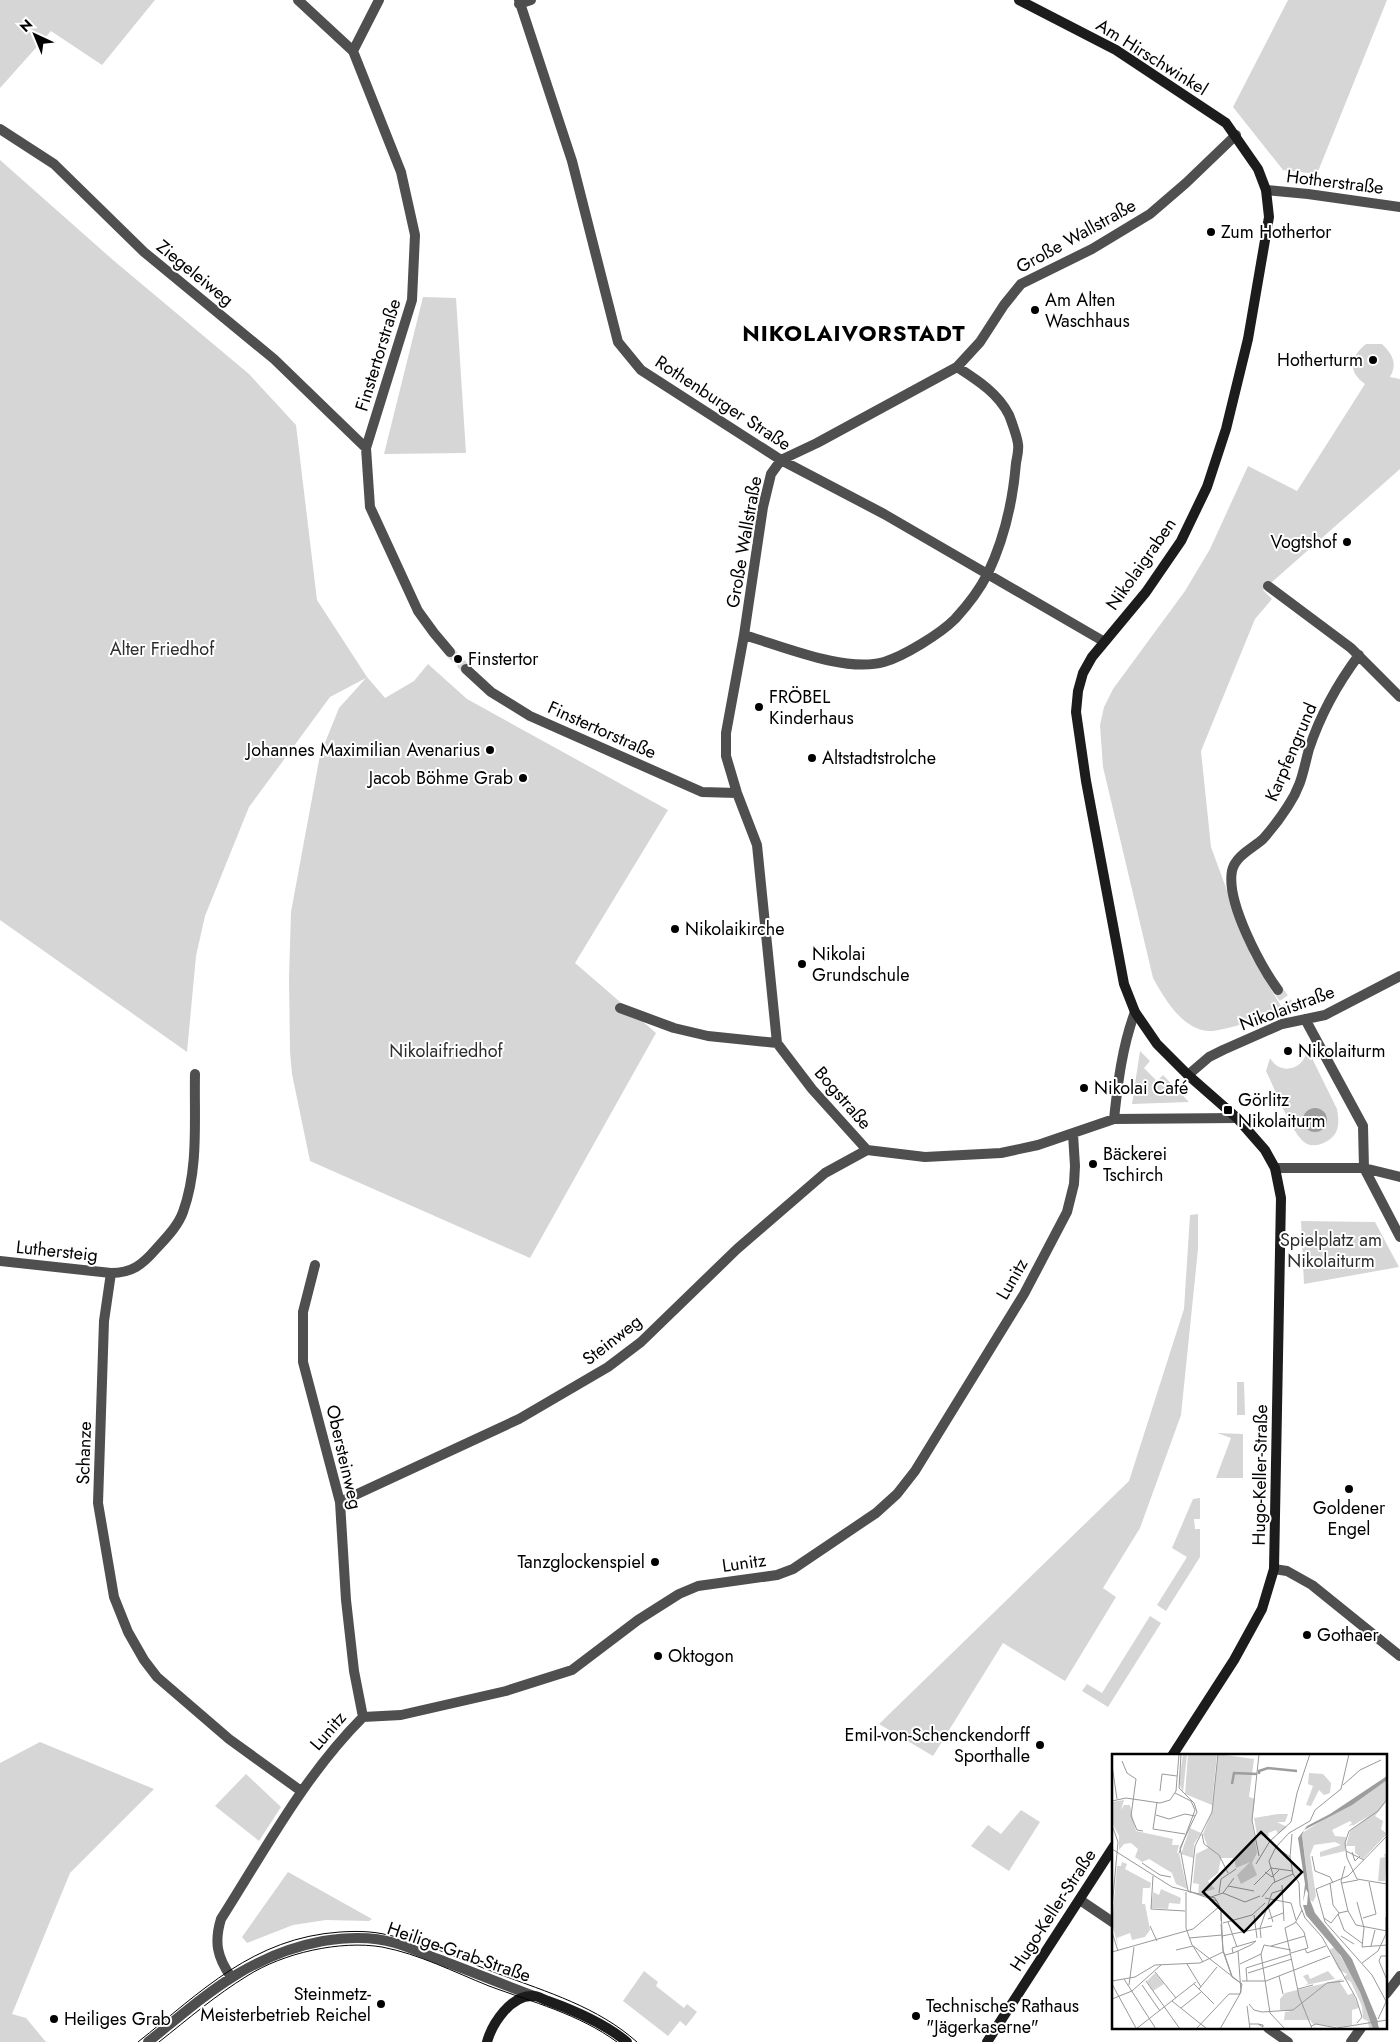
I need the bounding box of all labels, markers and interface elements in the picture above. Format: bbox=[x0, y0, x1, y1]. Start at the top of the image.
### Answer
north arrow bbox=[10, 10, 60, 60]
street label: Am Hirschwinkel bbox=[1091, 12, 1213, 102]
text: N bbox=[15, 15, 37, 37]
street label: Hotherstraße bbox=[1285, 163, 1385, 201]
street label: Große Wallstraße bbox=[1011, 192, 1141, 280]
place label: Zum Hothertor bbox=[1221, 219, 1332, 245]
marker: Zum Hothertor bbox=[1205, 226, 1217, 238]
street label: Ziegeleiweg bbox=[151, 234, 239, 312]
place label: Am Alten Waschhaus bbox=[1045, 287, 1130, 334]
street label: Finstertorstraße bbox=[349, 296, 407, 414]
marker: Am Alten Waschhaus bbox=[1029, 304, 1041, 316]
district label: NIKOLAIVORSTADT bbox=[742, 317, 966, 349]
place label: Hotherturm bbox=[1277, 347, 1363, 373]
street label: Rothenburger Straße bbox=[650, 349, 796, 457]
marker: Hotherturm bbox=[1367, 354, 1379, 366]
street label: Große Wallstraße bbox=[720, 474, 768, 610]
street label: Nikolaigraben bbox=[1099, 512, 1183, 616]
place label: Vogtshof bbox=[1270, 529, 1338, 555]
marker: Vogtshof bbox=[1341, 536, 1353, 548]
park label: Alter Friedhof bbox=[110, 636, 215, 662]
place label: Finstertor bbox=[468, 646, 539, 672]
marker: Finstertor bbox=[452, 653, 464, 665]
place label: FRÖBEL Kinderhaus bbox=[769, 684, 854, 731]
street label: Finstertorstraße bbox=[544, 694, 660, 766]
street label: Karpfengrund bbox=[1259, 699, 1323, 805]
marker: FRÖBEL Kinderhaus bbox=[753, 701, 765, 713]
place label: Johannes Maximilian Avenarius bbox=[245, 737, 480, 763]
marker: Johannes Maximilian Avenarius bbox=[484, 744, 496, 756]
place label: Altstadtstrolche bbox=[822, 745, 936, 771]
marker: Altstadtstrolche bbox=[806, 752, 818, 764]
place label: Jacob Böhme Grab bbox=[367, 765, 513, 791]
marker: Jacob Böhme Grab bbox=[517, 772, 529, 784]
place label: Nikolaikirche bbox=[685, 916, 784, 942]
marker: Nikolaikirche bbox=[669, 923, 681, 935]
place label: Nikolai Grundschule bbox=[812, 941, 909, 988]
marker: Nikolai Grundschule bbox=[796, 958, 808, 970]
street label: Nikolaistraße bbox=[1236, 979, 1338, 1037]
park label: Nikolaifriedhof bbox=[389, 1038, 504, 1064]
place label: Nikolaiturm bbox=[1298, 1038, 1386, 1064]
marker: Nikolaiturm bbox=[1282, 1045, 1294, 1057]
street label: Bogstraße bbox=[808, 1061, 878, 1135]
place label: Nikolai Café bbox=[1094, 1075, 1188, 1101]
marker: Nikolai Café bbox=[1078, 1082, 1090, 1094]
place label: Görlitz Nikolaiturm bbox=[1238, 1087, 1326, 1134]
marker: Görlitz Nikolaiturm bbox=[1222, 1104, 1234, 1116]
place label: Bäckerei Tschirch bbox=[1103, 1141, 1167, 1188]
marker: Bäckerei Tschirch bbox=[1087, 1158, 1099, 1170]
park label: Spielplatz am Nikolaiturm bbox=[1280, 1227, 1382, 1274]
street label: Luthersteig bbox=[15, 1234, 99, 1268]
street label: Lunitz bbox=[990, 1253, 1035, 1305]
street label: Steinweg bbox=[577, 1309, 647, 1371]
street label: Obersteinweg bbox=[319, 1402, 369, 1512]
street label: Hugo-Keller-Straße bbox=[1246, 1404, 1274, 1546]
street label: Schanze bbox=[70, 1421, 98, 1485]
marker: Goldener Engel bbox=[1343, 1483, 1355, 1495]
place label: Goldener Engel bbox=[1313, 1495, 1386, 1542]
street label: Lunitz bbox=[720, 1547, 768, 1579]
place label: Tanzglockenspiel bbox=[518, 1549, 645, 1575]
marker: Tanzglockenspiel bbox=[649, 1556, 661, 1568]
place label: Gothaer bbox=[1317, 1622, 1379, 1648]
marker: Gothaer bbox=[1301, 1629, 1313, 1641]
place label: Oktogon bbox=[668, 1643, 734, 1669]
marker: Oktogon bbox=[652, 1650, 664, 1662]
street label: Lunitz bbox=[304, 1705, 353, 1756]
place label: Emil-von-Schenckendorff Sporthalle bbox=[845, 1722, 1031, 1769]
marker: Emil-von-Schenckendorff Sporthalle bbox=[1034, 1739, 1046, 1751]
inset map bbox=[1112, 1754, 1388, 2030]
street label: Hugo-Keller-Straße bbox=[1004, 1844, 1102, 1976]
street label: Heilige-Grab-Straße bbox=[384, 1915, 534, 1989]
place label: Steinmetz- Meisterbetrieb Reichel bbox=[200, 1981, 371, 2028]
place label: Technisches Rathaus "Jägerkaserne" bbox=[926, 1993, 1079, 2040]
marker: Steinmetz- Meisterbetrieb Reichel bbox=[375, 1998, 387, 2010]
place label: Heiliges Grab bbox=[64, 2006, 171, 2032]
marker: Technisches Rathaus "Jägerkaserne" bbox=[910, 2010, 922, 2022]
marker: Heiliges Grab bbox=[48, 2013, 60, 2025]

